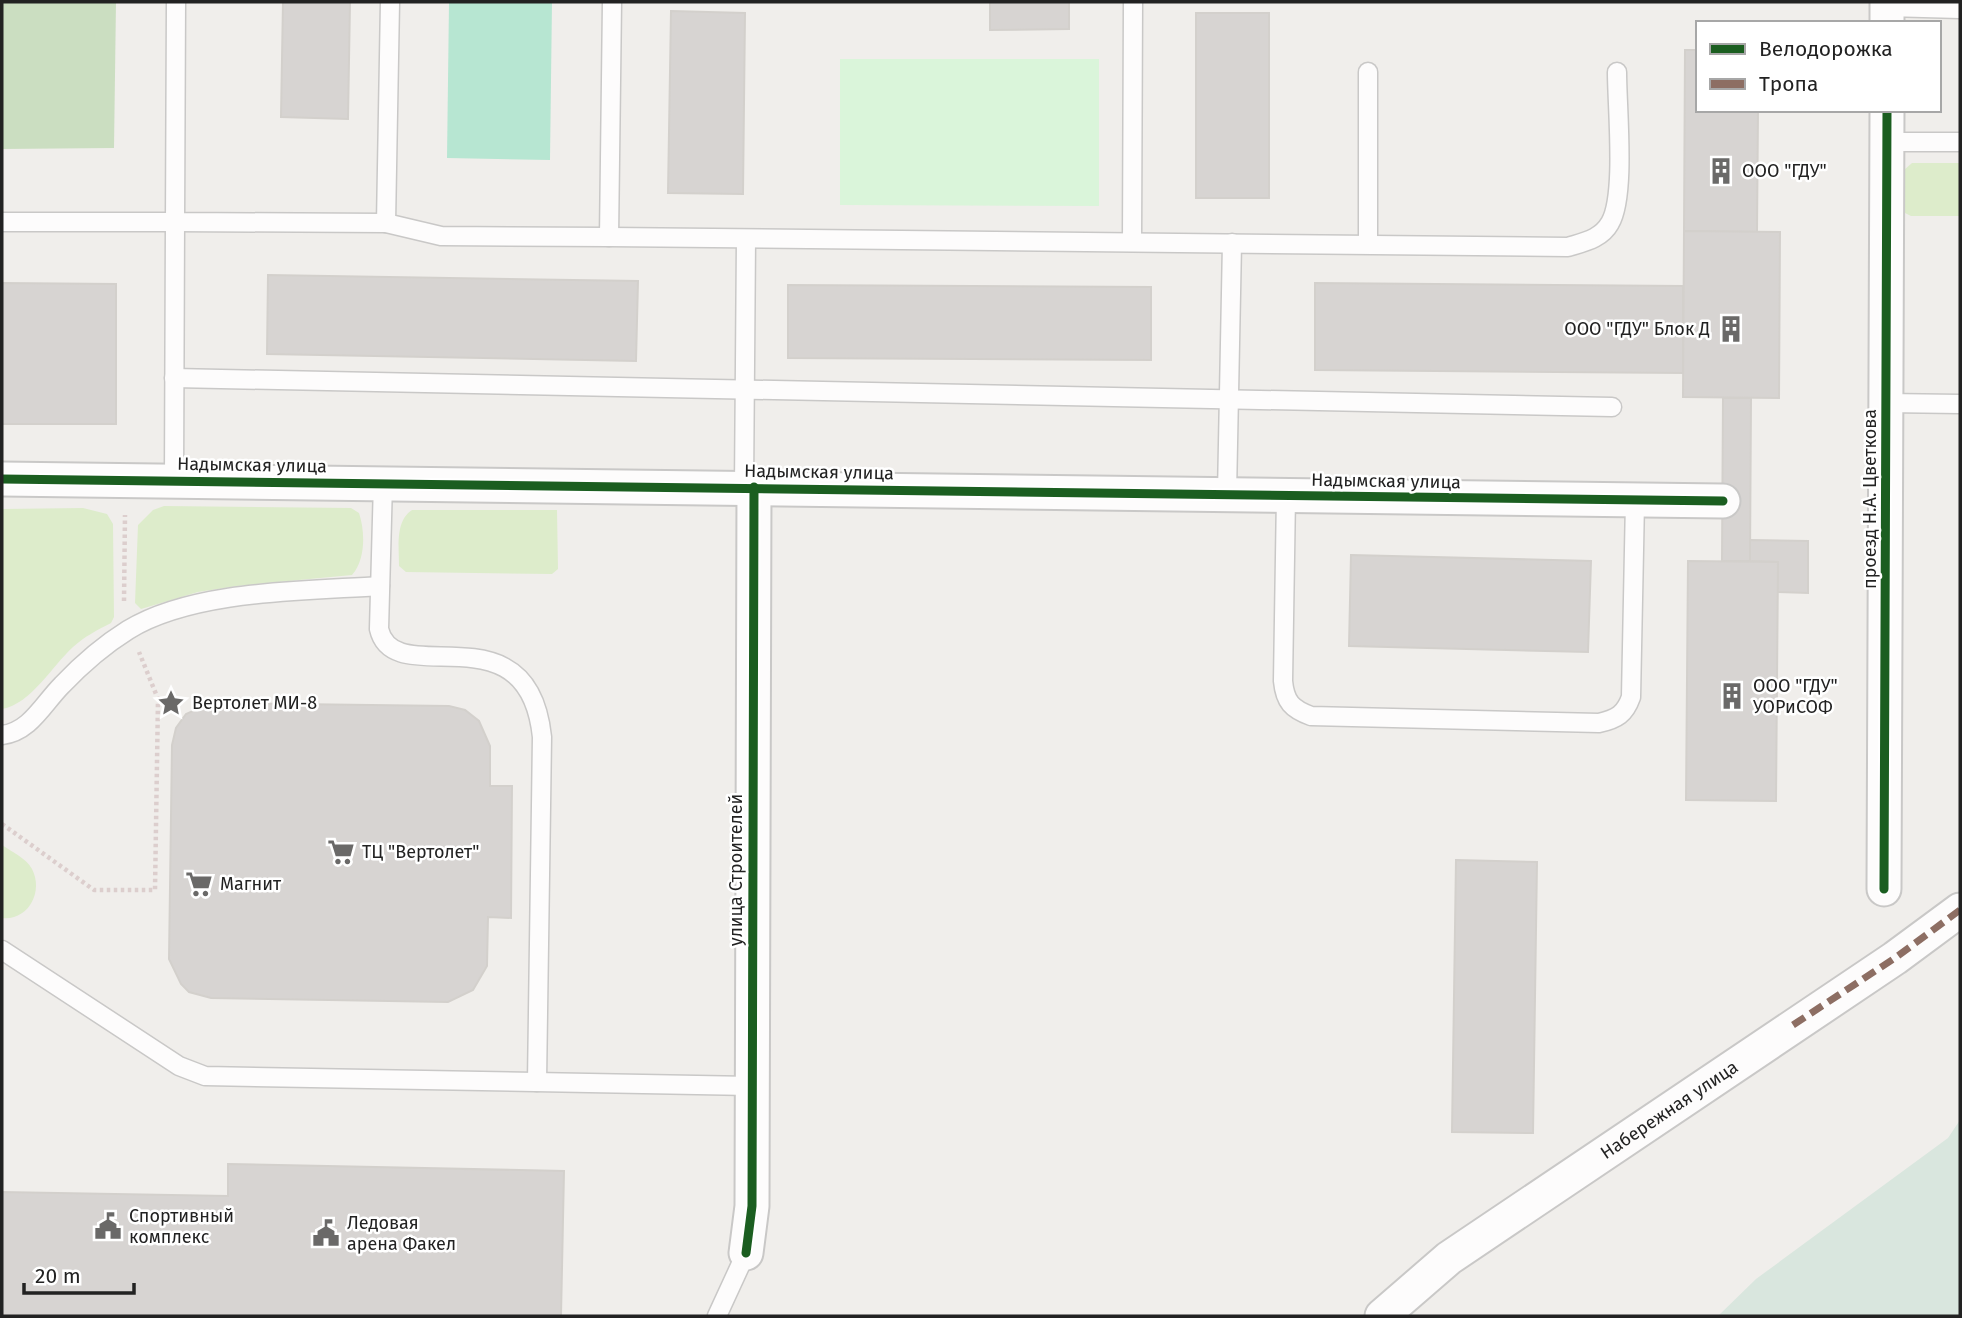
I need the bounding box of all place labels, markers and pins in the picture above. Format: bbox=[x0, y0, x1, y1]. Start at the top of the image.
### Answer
building icon: ООО "ГДУ" bbox=[1706, 156, 1736, 186]
place label: ООО "ГДУ" bbox=[1742, 160, 1827, 182]
building icon: ООО "ГДУ" Блок Д bbox=[1716, 314, 1746, 344]
place label: ООО "ГДУ" Блок Д bbox=[1564, 318, 1710, 340]
place label: ООО "ГДУ" УОРиСОФ bbox=[1753, 675, 1838, 718]
building icon: ООО "ГДУ" УОРиСОФ bbox=[1717, 681, 1747, 711]
place icon: Вертолет МИ-8 bbox=[156, 688, 186, 718]
place label: Вертолет МИ-8 bbox=[192, 692, 317, 714]
supermarket icon: ТЦ "Вертолет" bbox=[326, 837, 356, 867]
place label: ТЦ "Вертолет" bbox=[362, 841, 479, 863]
supermarket icon: Магнит bbox=[184, 869, 214, 899]
place label: Магнит bbox=[220, 873, 282, 895]
place label: Спортивный комплекс bbox=[129, 1205, 234, 1248]
public building icon: Спортивный комплекс bbox=[93, 1211, 123, 1241]
place label: Ледовая арена Факел bbox=[347, 1212, 456, 1255]
public building icon: Ледовая арена Факел bbox=[311, 1218, 341, 1248]

